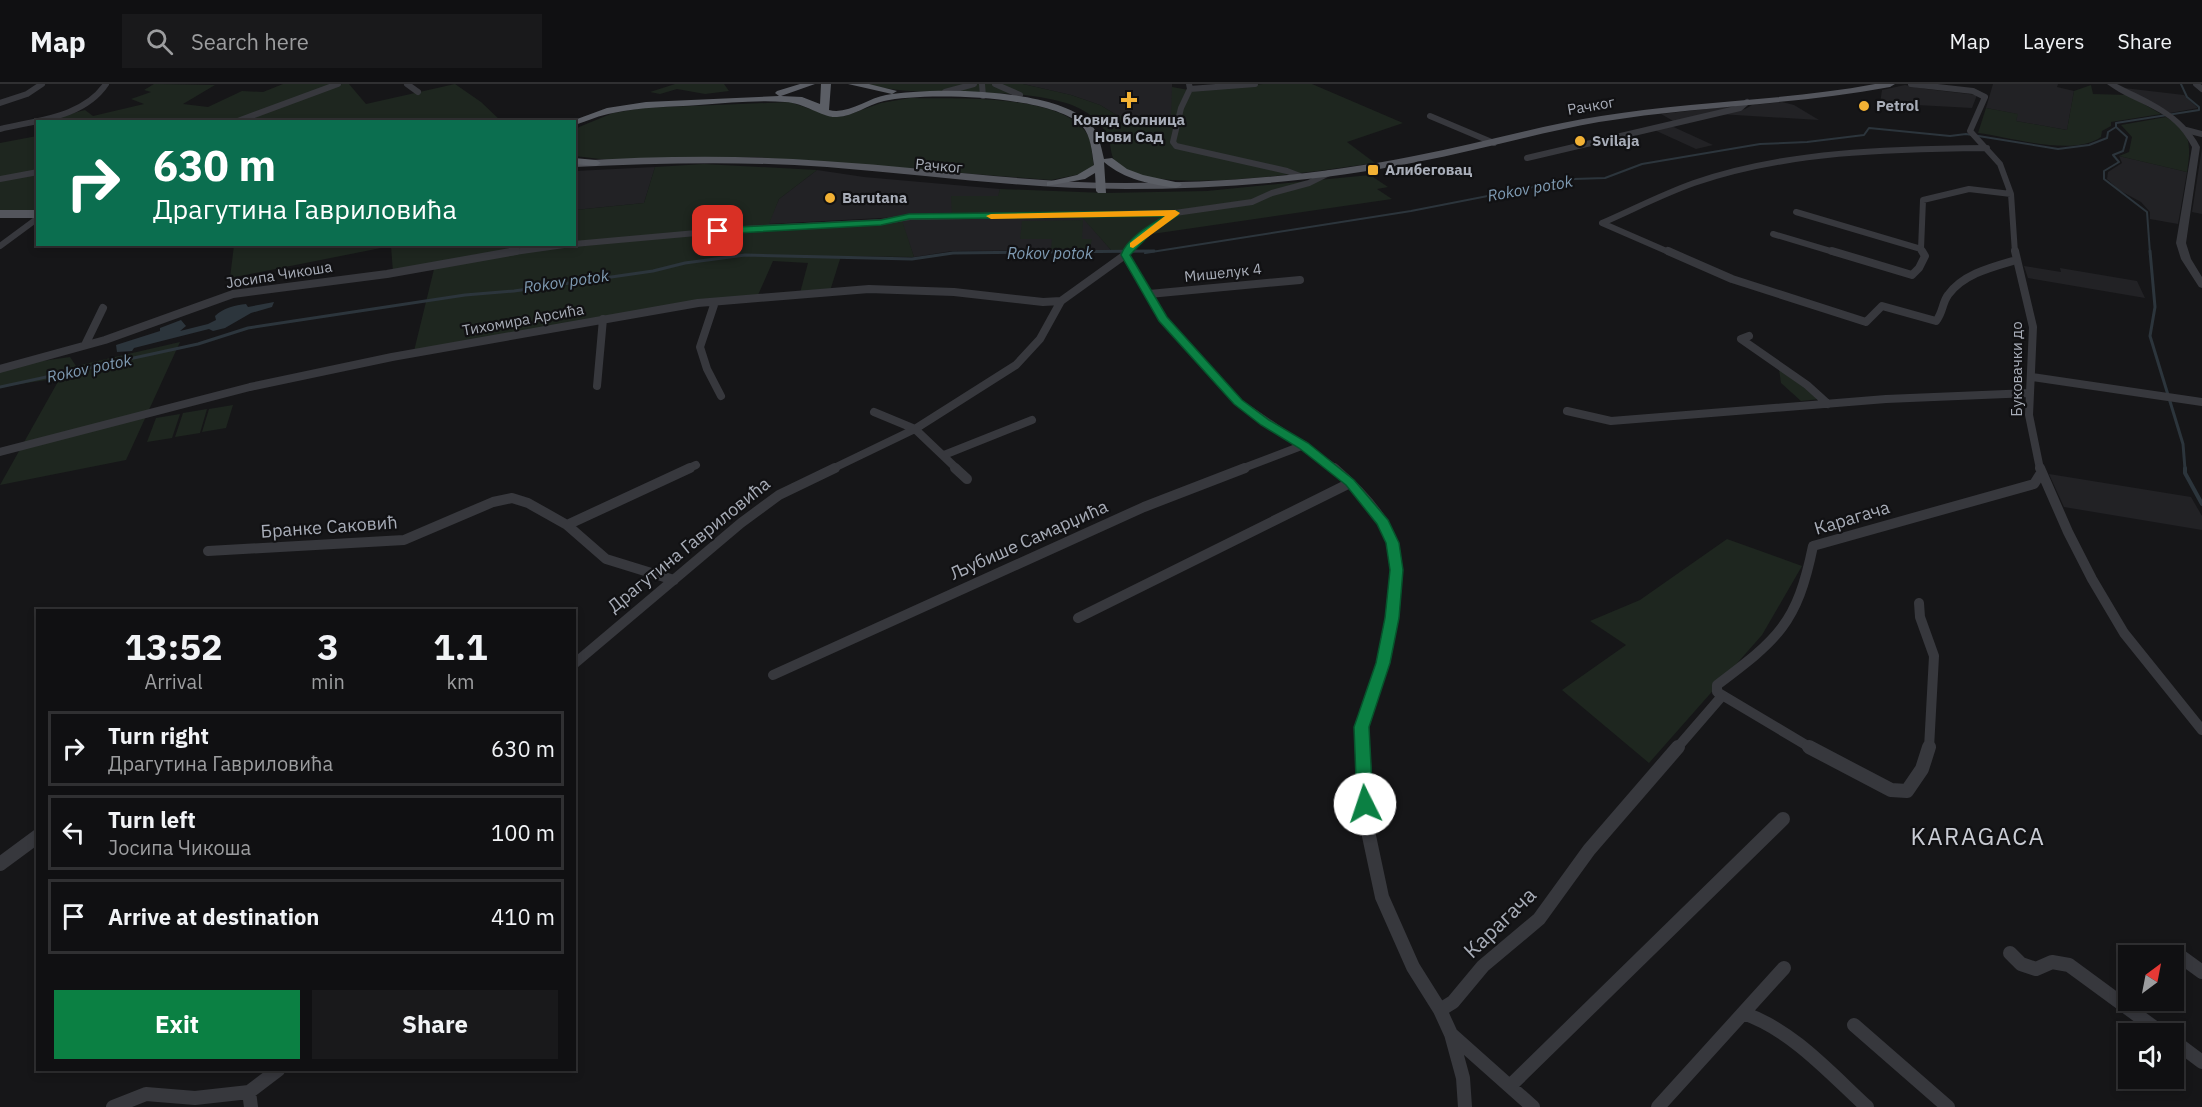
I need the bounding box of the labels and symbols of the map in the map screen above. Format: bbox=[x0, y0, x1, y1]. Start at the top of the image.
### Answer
marker: Ковид болница Нови Сад bbox=[1120, 91, 1138, 109]
street label: Рачког bbox=[1566, 92, 1617, 119]
place label: Petrol bbox=[1876, 96, 1919, 115]
marker: Petrol bbox=[1857, 99, 1871, 113]
place label: Ковид болница Нови Сад bbox=[1073, 110, 1185, 146]
place label: Svilaja bbox=[1592, 131, 1640, 150]
marker: Svilaja bbox=[1573, 134, 1587, 148]
street label: Рачког bbox=[914, 154, 964, 177]
place label: Алибеговац bbox=[1385, 160, 1473, 179]
marker: Алибеговац bbox=[1366, 163, 1380, 177]
water label: Rokov potok bbox=[1486, 171, 1575, 205]
place label: Barutana bbox=[842, 188, 908, 207]
marker: Barutana bbox=[823, 191, 837, 205]
pin bbox=[692, 205, 743, 256]
water label: Rokov potok bbox=[1007, 243, 1094, 263]
street label: Јосипа Чикоша bbox=[224, 257, 333, 292]
street label: Мишелук 4 bbox=[1183, 259, 1263, 286]
water label: Rokov potok bbox=[522, 265, 611, 297]
street label: Тихомира Арсића bbox=[461, 299, 585, 340]
street label: Буковачки до bbox=[2007, 321, 2026, 417]
water label: Rokov potok bbox=[45, 349, 134, 387]
street label: Драгутина Гавриловића bbox=[603, 472, 775, 617]
street label: Љубише Самарџића bbox=[946, 494, 1112, 585]
street label: Карагача bbox=[1811, 495, 1893, 540]
street label: Бранке Саковић bbox=[260, 510, 398, 543]
position arrow bbox=[1333, 772, 1397, 836]
district label: KARAGACA bbox=[1911, 820, 2045, 852]
street label: Карагача bbox=[1457, 881, 1542, 964]
north arrow bbox=[2118, 945, 2184, 1011]

